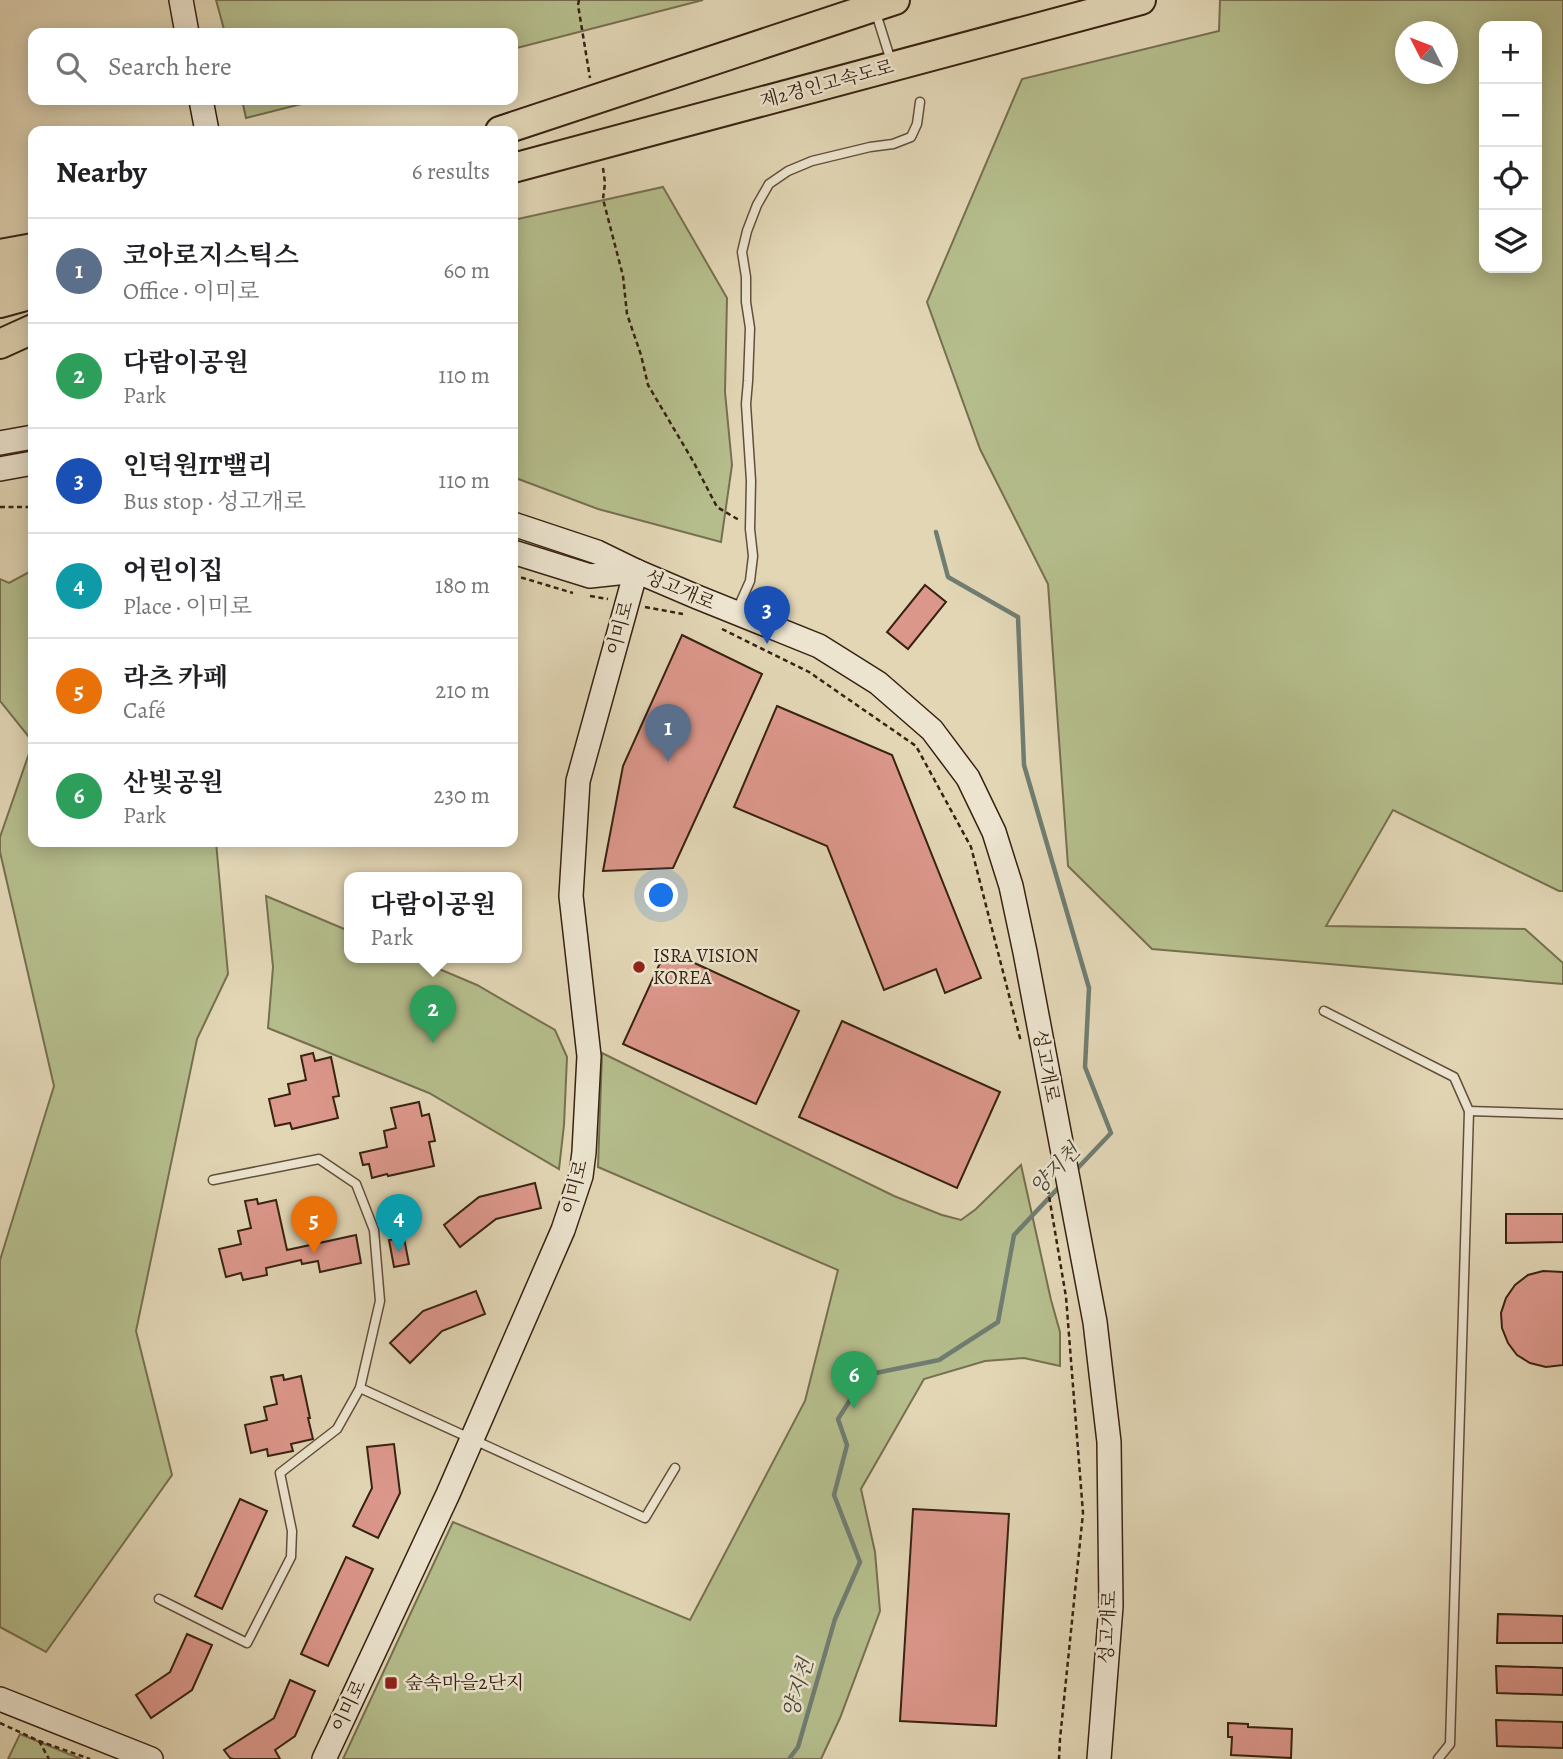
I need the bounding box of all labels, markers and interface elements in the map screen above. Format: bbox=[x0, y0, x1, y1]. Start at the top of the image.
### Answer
north arrow bbox=[1395, 21, 1458, 84]
map controls bbox=[1479, 21, 1542, 273]
button: + bbox=[1479, 21, 1542, 84]
search box bbox=[28, 28, 518, 105]
icon: search bbox=[52, 48, 90, 86]
text: Search here bbox=[108, 49, 232, 84]
street label: 제2경인고속도로 bbox=[757, 54, 897, 114]
button: − bbox=[1479, 84, 1542, 147]
button: locate bbox=[1479, 147, 1542, 210]
text: Nearby bbox=[56, 152, 147, 192]
text: 6 results bbox=[412, 156, 490, 187]
button: layers bbox=[1479, 210, 1542, 273]
text: 코아로지스틱스 bbox=[123, 238, 299, 273]
text: 1 bbox=[75, 255, 83, 286]
text: 60 m bbox=[443, 255, 490, 286]
text: Office · 이미로 bbox=[123, 276, 259, 307]
text: 다람이공원 bbox=[123, 345, 249, 380]
text: 2 bbox=[73, 360, 85, 391]
text: 110 m bbox=[438, 360, 490, 391]
text: Park bbox=[123, 380, 166, 411]
text: 인덕원IT밸리 bbox=[123, 448, 273, 483]
text: 3 bbox=[74, 465, 84, 496]
text: 110 m bbox=[438, 465, 490, 496]
text: Bus stop · 성고개로 bbox=[123, 486, 306, 517]
text: 어린이집 bbox=[123, 553, 223, 588]
street label: 성고개로 bbox=[641, 564, 719, 616]
text: 4 bbox=[74, 570, 84, 601]
text: 180 m bbox=[435, 570, 490, 601]
pin: 3 bbox=[744, 586, 790, 644]
text: Place · 이미로 bbox=[123, 591, 252, 622]
street label: 이미로 bbox=[600, 598, 640, 658]
text: 라츠 카페 bbox=[123, 660, 228, 695]
text: 5 bbox=[74, 675, 84, 706]
text: 210 m bbox=[435, 675, 490, 706]
text: Café bbox=[123, 695, 166, 726]
pin: 1 bbox=[645, 704, 691, 762]
text: 산빛공원 bbox=[123, 765, 223, 800]
text: 6 bbox=[74, 780, 84, 811]
text: 230 m bbox=[434, 780, 490, 811]
text: Park bbox=[123, 800, 166, 831]
popup bbox=[344, 872, 522, 963]
your location bbox=[644, 878, 678, 912]
text: 다람이공원 bbox=[370, 887, 496, 922]
text: Park bbox=[370, 922, 413, 953]
place label: ISRA VISION KOREA bbox=[653, 943, 759, 991]
marker: ISRA VISION KOREA bbox=[631, 959, 647, 975]
pin: 2 bbox=[410, 985, 456, 1043]
street label: 성고개로 bbox=[1026, 1027, 1066, 1105]
water label: 양지천 bbox=[1024, 1136, 1087, 1201]
street label: 이미로 bbox=[556, 1157, 594, 1217]
pin: 4 bbox=[376, 1194, 422, 1252]
pin: 5 bbox=[291, 1196, 337, 1254]
pin: 6 bbox=[831, 1351, 877, 1409]
street label: 성고개로 bbox=[1093, 1590, 1123, 1664]
water label: 양지천 bbox=[776, 1653, 820, 1721]
place label: 숲속마을2단지 bbox=[405, 1670, 524, 1696]
marker: 숲속마을2단지 bbox=[383, 1675, 399, 1691]
street label: 이미로 bbox=[326, 1676, 372, 1736]

